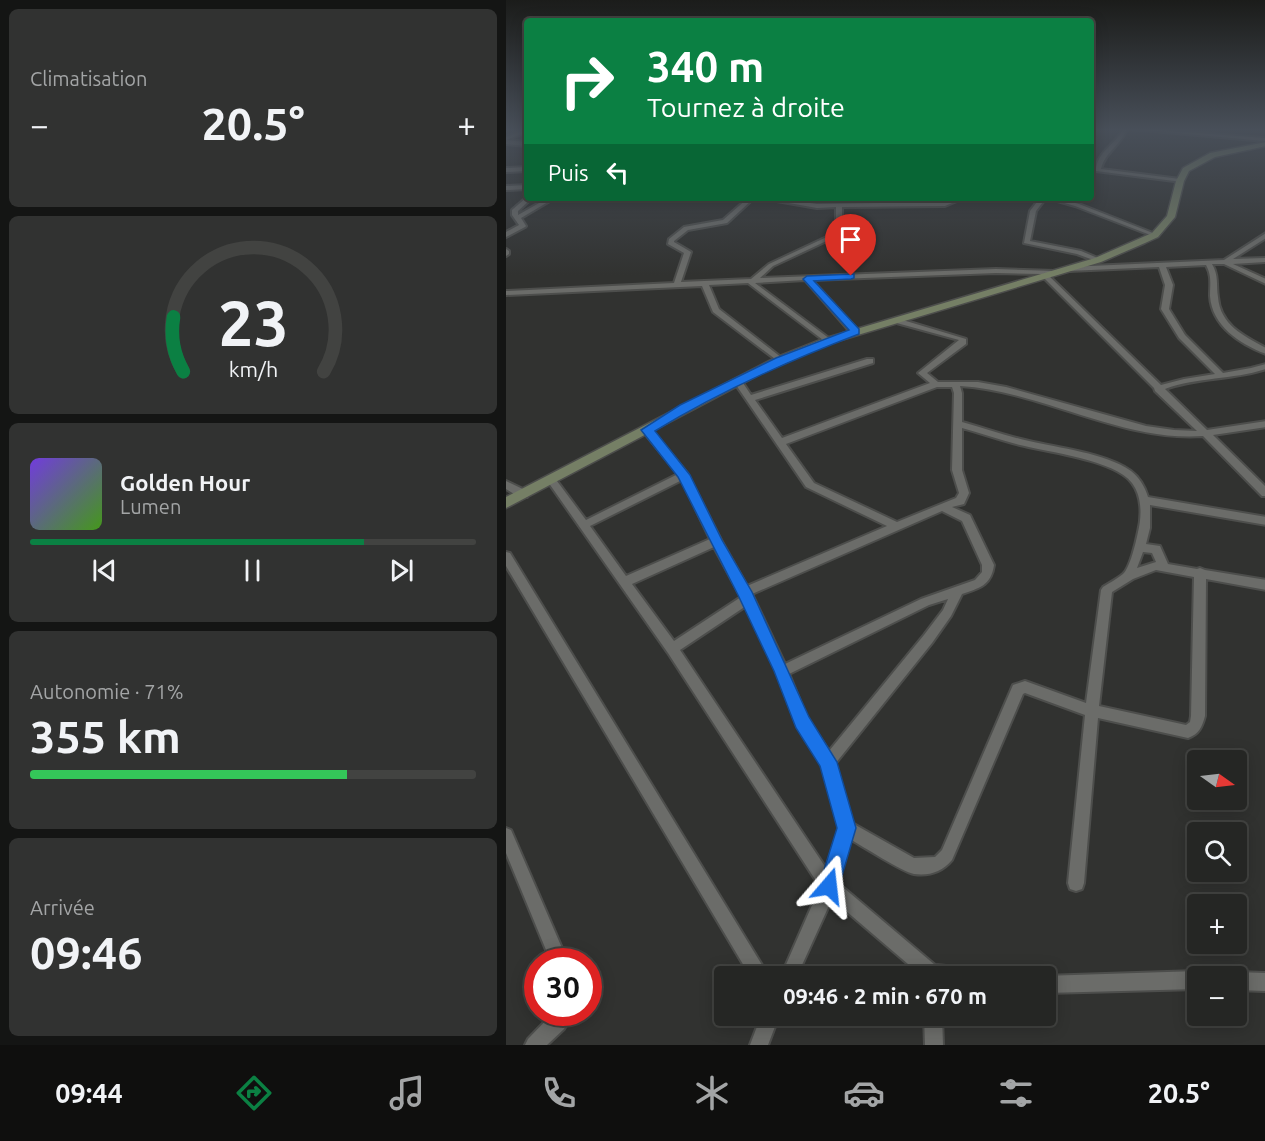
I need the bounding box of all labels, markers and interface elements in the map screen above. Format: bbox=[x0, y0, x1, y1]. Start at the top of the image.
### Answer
icon: right bbox=[548, 42, 626, 120]
text: 340 m bbox=[647, 43, 764, 90]
text: Climatisation bbox=[30, 67, 147, 90]
text: Tournez à droite bbox=[647, 92, 845, 122]
text: 20.5° bbox=[201, 98, 305, 149]
text: − bbox=[30, 106, 49, 143]
text: + bbox=[457, 106, 476, 143]
icon: left bbox=[601, 156, 634, 189]
text: Puis bbox=[548, 160, 589, 185]
pin bbox=[825, 214, 876, 276]
icon: arrive bbox=[834, 223, 867, 256]
text: 23 bbox=[218, 288, 288, 358]
text: km/h bbox=[228, 358, 278, 382]
text: Golden Hour bbox=[120, 470, 250, 495]
text: Lumen bbox=[120, 495, 181, 518]
icon: previous bbox=[88, 554, 121, 587]
icon: pause bbox=[236, 554, 269, 587]
icon: next bbox=[385, 554, 418, 587]
text: Autonomie · 71% bbox=[30, 680, 184, 703]
text: 355 km bbox=[30, 711, 181, 762]
north arrow bbox=[1187, 750, 1247, 810]
map controls bbox=[1187, 750, 1247, 1026]
button: search bbox=[1187, 822, 1247, 882]
position arrow bbox=[797, 854, 861, 918]
button: + bbox=[1187, 894, 1247, 954]
text: Arrivée bbox=[30, 896, 95, 919]
text: 09:46 bbox=[30, 927, 143, 978]
speed limit sign: 30 bbox=[524, 948, 602, 1026]
button: − bbox=[1187, 966, 1247, 1026]
text: 09:46 · 2 min · 670 m bbox=[783, 983, 987, 1008]
icon: directions bbox=[233, 1072, 275, 1114]
icon: music bbox=[386, 1072, 428, 1114]
icon: phone bbox=[538, 1072, 580, 1114]
icon: climate bbox=[691, 1072, 733, 1114]
icon: car bbox=[843, 1072, 885, 1114]
icon: filters bbox=[995, 1072, 1037, 1114]
text: 09:44 bbox=[55, 1078, 123, 1108]
text: 20.5° bbox=[1148, 1078, 1210, 1108]

